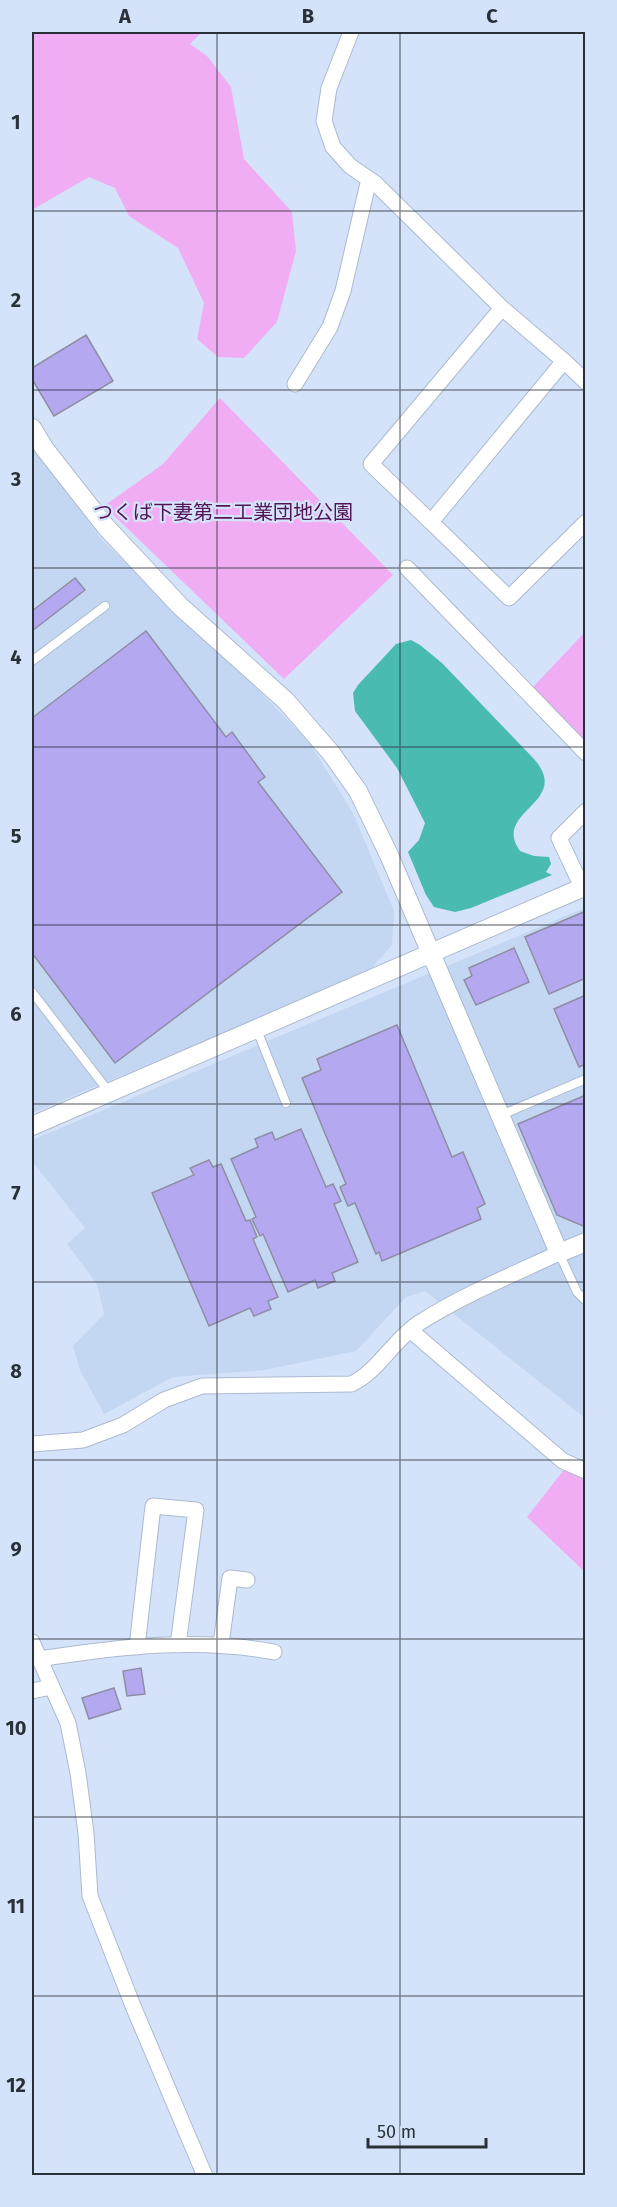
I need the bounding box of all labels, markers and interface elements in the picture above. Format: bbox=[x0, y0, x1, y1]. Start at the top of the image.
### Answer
text: A bbox=[118, 4, 132, 28]
text: B bbox=[302, 4, 314, 28]
text: C bbox=[486, 4, 498, 28]
text: 1 bbox=[11, 110, 21, 134]
text: 2 bbox=[11, 288, 21, 312]
text: 3 bbox=[10, 467, 21, 491]
park label: つくば下妻第二工業団地公園 bbox=[93, 500, 353, 524]
text: 4 bbox=[10, 645, 22, 669]
text: 5 bbox=[11, 824, 22, 848]
text: 6 bbox=[10, 1002, 22, 1026]
text: 7 bbox=[11, 1181, 21, 1205]
text: 8 bbox=[10, 1359, 22, 1383]
text: 9 bbox=[10, 1537, 22, 1561]
text: 10 bbox=[6, 1716, 26, 1740]
text: 11 bbox=[7, 1894, 25, 1918]
text: 12 bbox=[6, 2073, 26, 2097]
scale bar bbox=[368, 2111, 486, 2149]
text: 50 m bbox=[377, 2121, 416, 2143]

